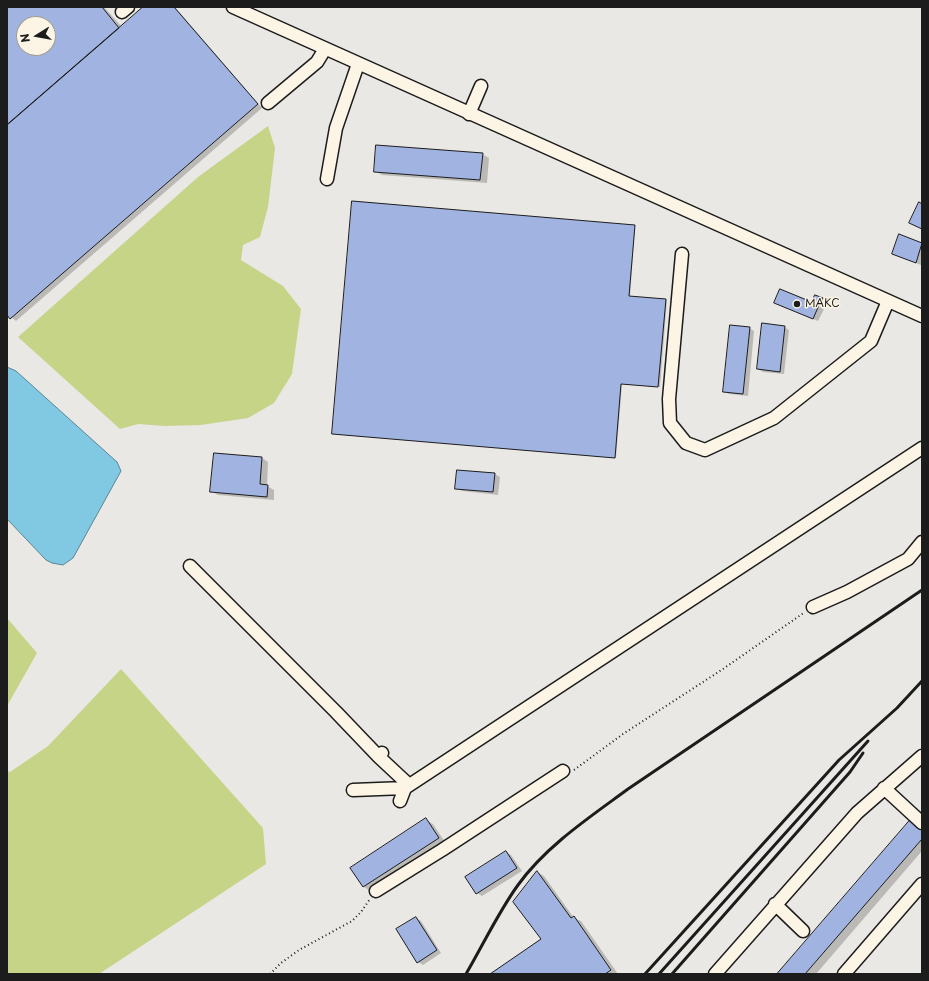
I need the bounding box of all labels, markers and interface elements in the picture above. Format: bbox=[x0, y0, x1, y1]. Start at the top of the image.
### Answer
north arrow bbox=[16, 16, 56, 56]
text: N bbox=[16, 32, 34, 44]
place label: МАКС bbox=[805, 297, 840, 311]
marker: МАКС bbox=[792, 299, 802, 309]

